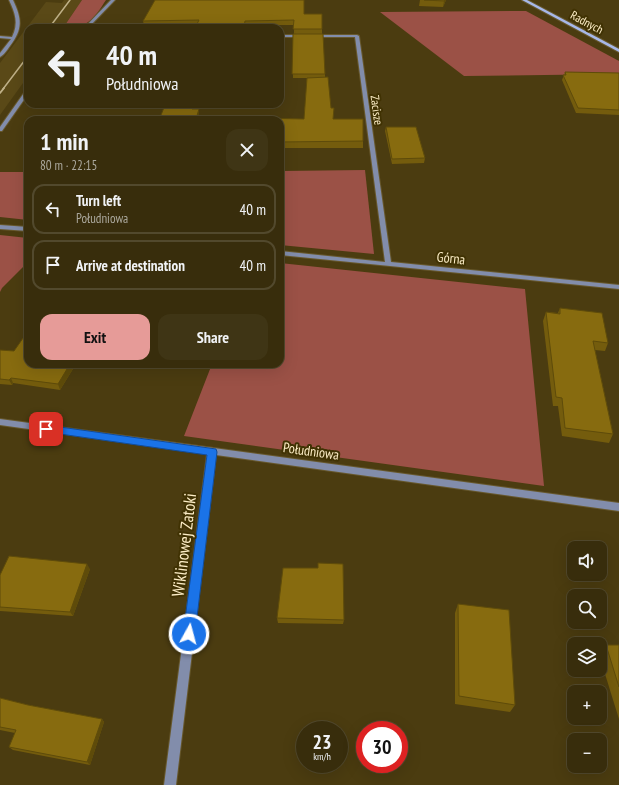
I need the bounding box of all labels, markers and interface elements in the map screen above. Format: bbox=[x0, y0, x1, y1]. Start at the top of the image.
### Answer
street label: Radnych bbox=[568, 7, 606, 37]
text: 40 m bbox=[106, 36, 157, 73]
icon: left bbox=[40, 40, 92, 92]
text: Południowa bbox=[106, 72, 178, 95]
street label: Zacisze bbox=[367, 94, 387, 126]
text: 1 min bbox=[40, 126, 88, 157]
button: close bbox=[226, 129, 268, 171]
text: 80 m · 22:15 bbox=[40, 157, 97, 174]
text: Turn left bbox=[76, 191, 121, 210]
icon: left bbox=[42, 198, 64, 220]
text: 40 m bbox=[240, 200, 266, 219]
text: Południowa bbox=[76, 210, 128, 227]
street label: Górna bbox=[436, 248, 466, 268]
icon: arrive bbox=[42, 254, 64, 276]
text: Arrive at destination bbox=[76, 256, 185, 275]
text: 40 m bbox=[240, 256, 266, 275]
button: Exit bbox=[40, 314, 150, 360]
button: Share bbox=[158, 314, 268, 360]
pin bbox=[29, 412, 63, 446]
icon: arrive bbox=[35, 418, 57, 440]
street label: Południowa bbox=[282, 438, 340, 464]
street label: Wiklinowej Zatoki bbox=[167, 492, 201, 598]
map controls bbox=[567, 541, 607, 773]
button: sound bbox=[567, 541, 607, 581]
button: search bbox=[567, 589, 607, 629]
position arrow bbox=[168, 613, 210, 655]
button: layers bbox=[567, 637, 607, 677]
button: + bbox=[567, 685, 607, 725]
speed limit sign: 30 bbox=[356, 721, 408, 773]
text: 23 bbox=[312, 729, 332, 755]
button: − bbox=[567, 733, 607, 773]
text: km/h bbox=[313, 750, 331, 763]

